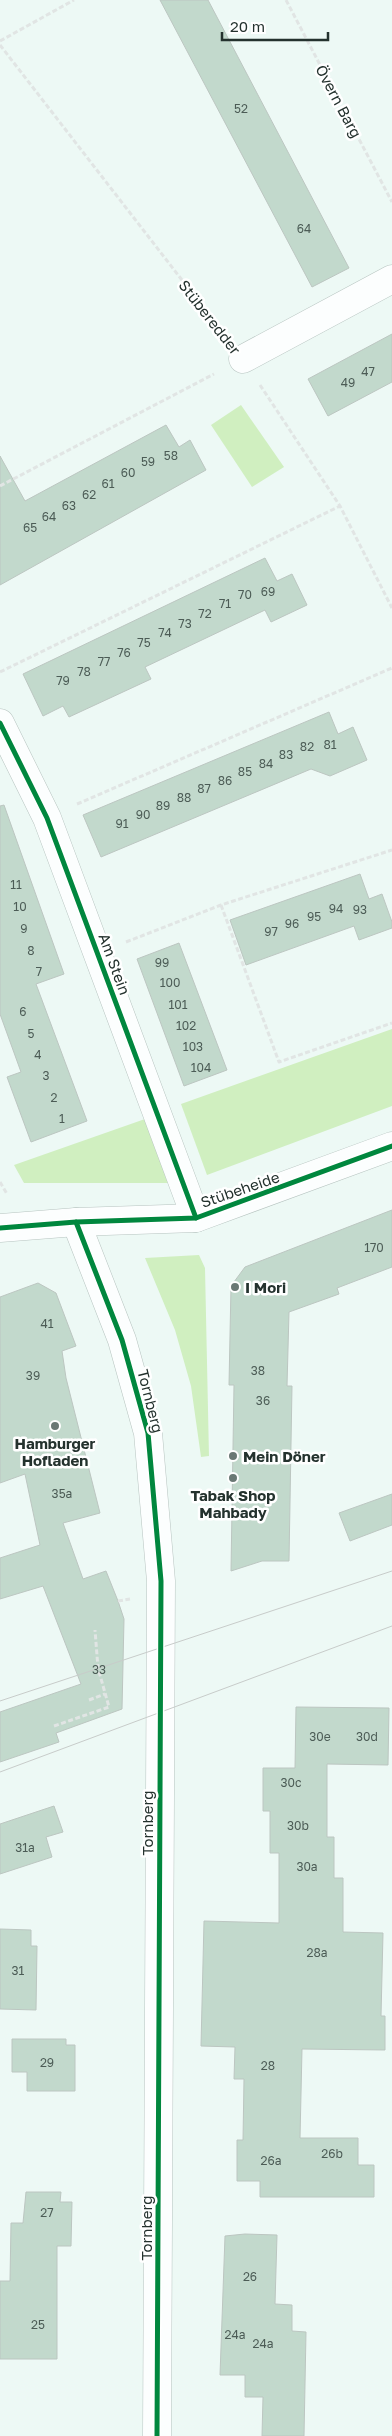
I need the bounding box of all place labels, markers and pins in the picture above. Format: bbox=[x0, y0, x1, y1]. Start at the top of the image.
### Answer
place label: I Mori bbox=[245, 1278, 286, 1296]
marker: I Mori bbox=[229, 1281, 241, 1293]
marker: Hamburger Hofladen bbox=[49, 1420, 61, 1432]
place label: Hamburger Hofladen bbox=[15, 1434, 96, 1469]
place label: Mein Döner bbox=[243, 1447, 326, 1465]
marker: Mein Döner bbox=[227, 1450, 239, 1462]
marker: Tabak Shop Mahbady bbox=[227, 1472, 239, 1484]
place label: Tabak Shop Mahbady bbox=[191, 1486, 275, 1521]

